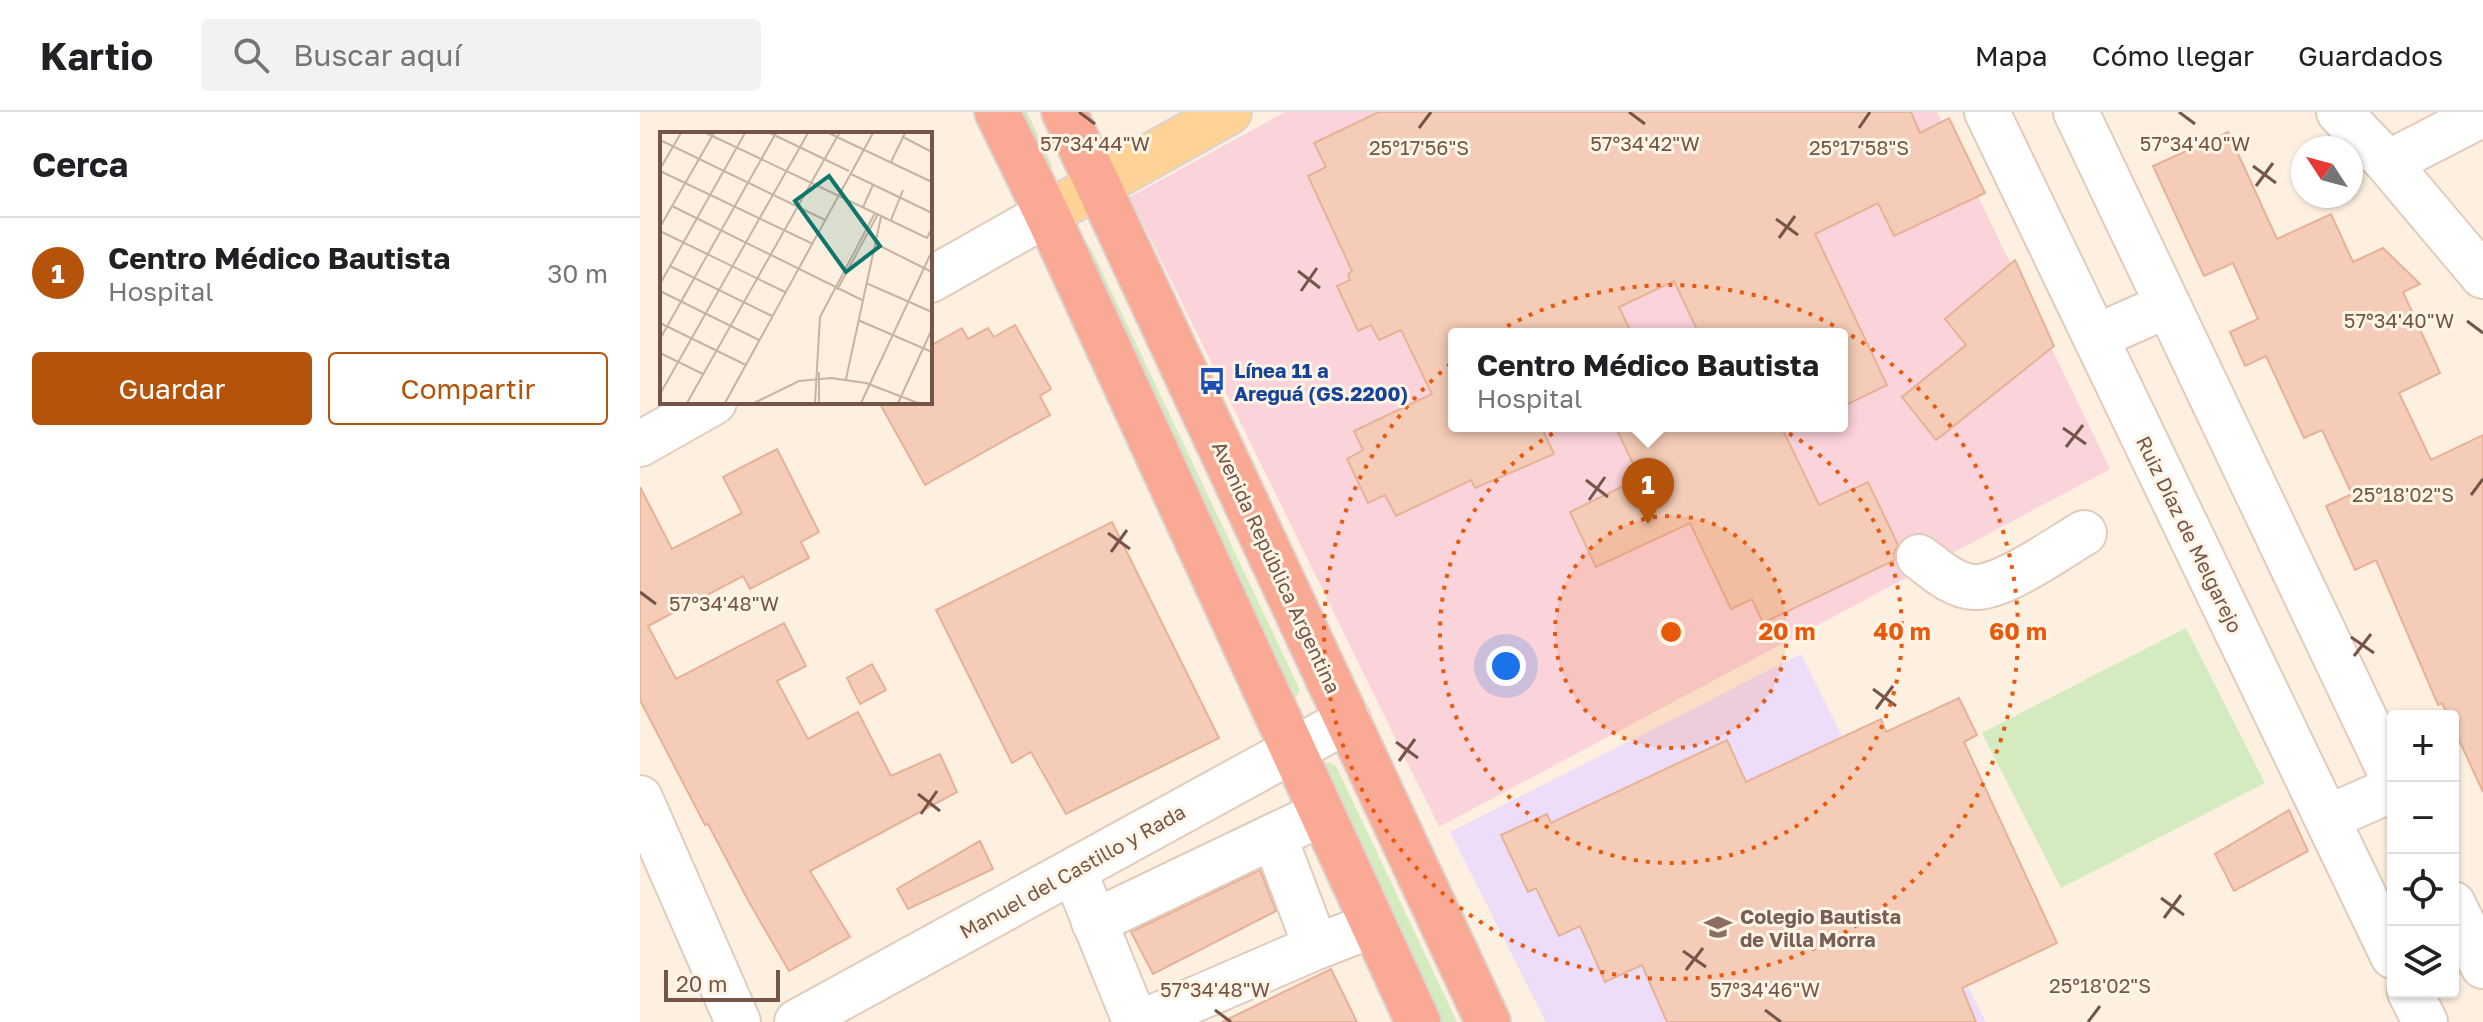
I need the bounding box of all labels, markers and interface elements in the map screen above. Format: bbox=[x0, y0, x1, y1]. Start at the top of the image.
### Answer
search box bbox=[201, 19, 761, 91]
text: Kartio bbox=[40, 33, 153, 78]
icon: search bbox=[229, 33, 273, 77]
text: Buscar aquí bbox=[293, 37, 461, 73]
text: Mapa bbox=[1975, 39, 2048, 72]
text: Cómo llegar bbox=[2092, 39, 2254, 72]
text: Guardados bbox=[2298, 39, 2443, 72]
text: 57°34'44"W bbox=[1040, 131, 1150, 155]
text: 57°34'42"W bbox=[1590, 131, 1700, 155]
text: 57°34'40"W bbox=[2140, 131, 2250, 155]
inset map bbox=[660, 132, 932, 404]
text: 25°17'56"S bbox=[1369, 135, 1469, 159]
text: 25°17'58"S bbox=[1809, 135, 1909, 159]
north arrow bbox=[2291, 136, 2363, 208]
text: Cerca bbox=[32, 144, 128, 184]
text: Centro Médico Bautista bbox=[108, 240, 450, 276]
text: 1 bbox=[51, 258, 65, 289]
text: 30 m bbox=[547, 258, 608, 289]
text: Hospital bbox=[108, 276, 214, 307]
text: 57°34'40"W bbox=[2344, 308, 2454, 332]
popup bbox=[1448, 328, 1848, 432]
text: Centro Médico Bautista bbox=[1477, 347, 1819, 383]
button: Guardar bbox=[32, 352, 312, 425]
button: Compartir bbox=[328, 352, 608, 425]
place label: Línea 11 a Areguá (GS.2200) bbox=[1234, 358, 1408, 405]
bus stop icon: Línea 11 a Areguá (GS.2200) bbox=[1197, 366, 1227, 396]
text: Hospital bbox=[1477, 383, 1582, 414]
street label: Ruiz Díaz de Melgarejo bbox=[2132, 432, 2248, 636]
street label: Avenida República Argentina bbox=[1208, 437, 1346, 697]
pin: 1 bbox=[1622, 458, 1674, 524]
text: 25°18'02"S bbox=[2352, 482, 2454, 506]
text: 57°34'48"W bbox=[669, 591, 779, 615]
text: 20 m bbox=[1758, 616, 1816, 645]
text: 40 m bbox=[1873, 616, 1931, 645]
text: 60 m bbox=[1989, 616, 2047, 645]
centre of rings bbox=[1657, 618, 1685, 646]
your location bbox=[1486, 646, 1526, 686]
map controls bbox=[2387, 710, 2459, 998]
button: + bbox=[2387, 710, 2459, 782]
button: − bbox=[2387, 782, 2459, 854]
street label: Manuel del Castillo y Rada bbox=[955, 799, 1189, 943]
button: locate bbox=[2387, 854, 2459, 926]
place label: Colegio Bautista de Villa Morra bbox=[1740, 904, 1901, 951]
school or university icon: Colegio Bautista de Villa Morra bbox=[1703, 912, 1733, 942]
button: layers bbox=[2387, 926, 2459, 998]
scale bar bbox=[664, 966, 780, 1002]
text: 20 m bbox=[676, 970, 727, 997]
text: 25°18'02"S bbox=[2049, 973, 2151, 997]
text: 57°34'48"W bbox=[1160, 977, 1270, 1001]
text: 57°34'46"W bbox=[1710, 977, 1820, 1001]

